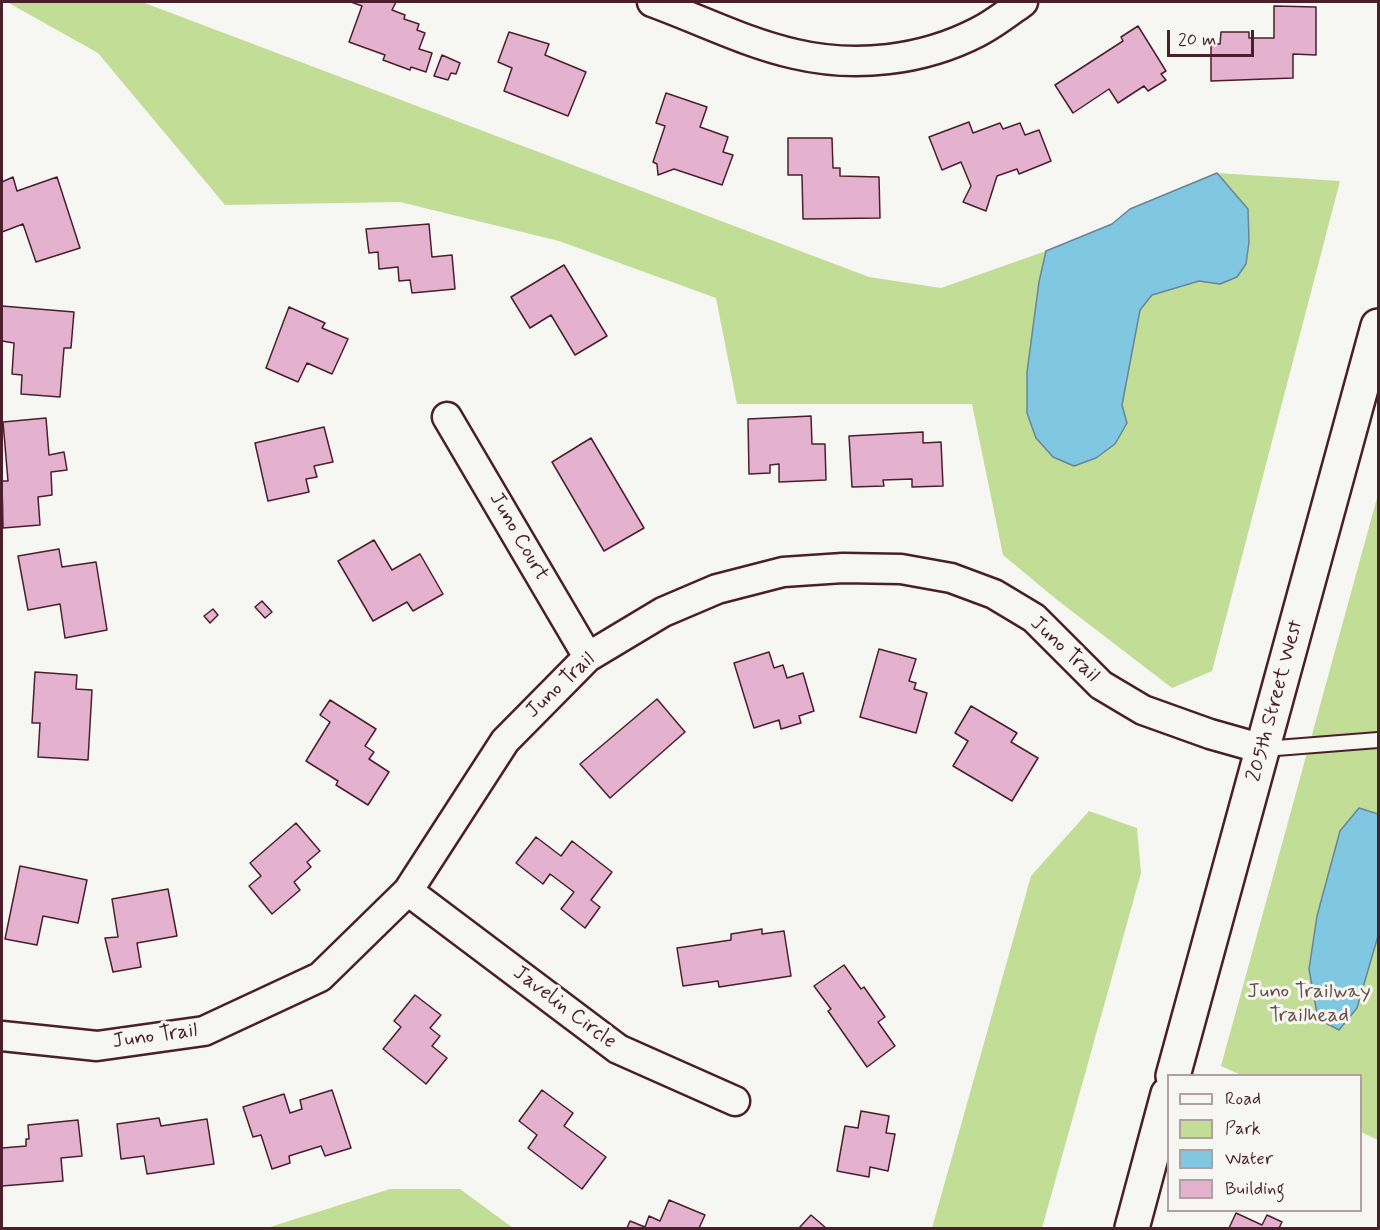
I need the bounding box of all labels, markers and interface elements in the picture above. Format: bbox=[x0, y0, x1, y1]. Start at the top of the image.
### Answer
scale bar bbox=[1170, 18, 1257, 56]
text: 20 m bbox=[1178, 28, 1216, 52]
street label: Juno Court bbox=[483, 488, 553, 586]
street label: Juno Trail bbox=[1024, 612, 1104, 688]
street label: 205th Street West bbox=[1242, 617, 1310, 785]
street label: Juno Trail bbox=[521, 648, 601, 724]
street label: Javelin Circle bbox=[507, 961, 621, 1055]
park label: Juno Trailway Trailhead bbox=[1247, 980, 1371, 1030]
street label: Juno Trail bbox=[111, 1019, 199, 1055]
legend bbox=[1167, 1074, 1362, 1212]
text: Road bbox=[1225, 1087, 1261, 1111]
text: Park bbox=[1225, 1117, 1261, 1141]
text: Water bbox=[1225, 1147, 1273, 1171]
text: Building bbox=[1225, 1177, 1285, 1201]

